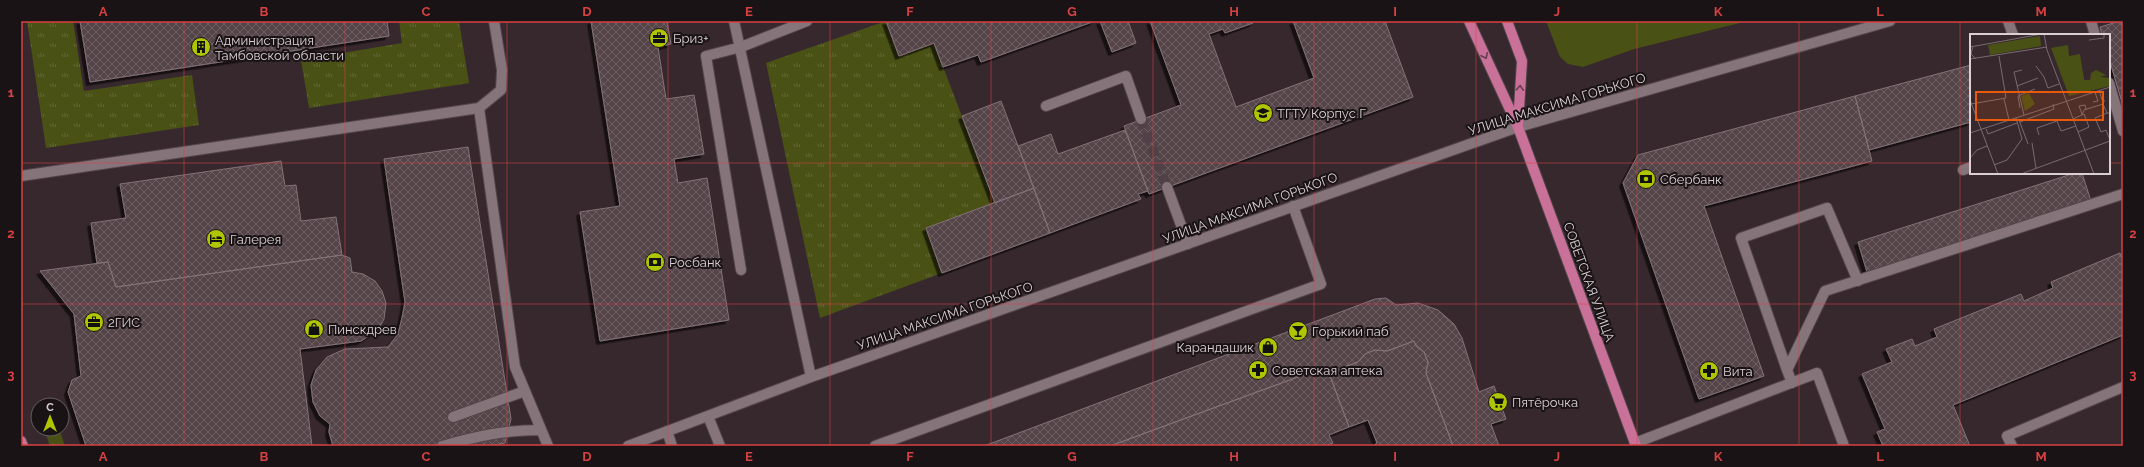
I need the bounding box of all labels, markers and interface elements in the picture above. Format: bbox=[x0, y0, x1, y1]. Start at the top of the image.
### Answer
text: A bbox=[99, 4, 108, 19]
text: B bbox=[260, 4, 269, 19]
text: C bbox=[422, 4, 431, 19]
text: D bbox=[582, 4, 592, 19]
text: E bbox=[745, 4, 753, 19]
text: F bbox=[906, 4, 914, 19]
text: G bbox=[1067, 4, 1077, 19]
text: H bbox=[1229, 4, 1239, 19]
text: I bbox=[1393, 4, 1397, 19]
text: J bbox=[1554, 4, 1560, 19]
text: K bbox=[1714, 4, 1723, 19]
text: L bbox=[1876, 4, 1884, 19]
text: M bbox=[2035, 4, 2047, 19]
office icon: Бриз+ bbox=[648, 27, 670, 49]
place label: Бриз+ bbox=[673, 31, 709, 46]
place label: Администрация Тамбовской области bbox=[215, 33, 344, 63]
inset map bbox=[1970, 34, 2110, 174]
building icon: Администрация Тамбовской области bbox=[190, 36, 212, 58]
one-way arrow bbox=[1480, 52, 1488, 60]
street label: УЛИЦА МАКСИМА ГОРЬКОГО bbox=[1466, 70, 1648, 138]
text: 1 bbox=[8, 85, 15, 100]
one-way arrow bbox=[1516, 85, 1525, 91]
text: 1 bbox=[2130, 85, 2137, 100]
school or university icon: ТГТУ Корпус Г bbox=[1252, 102, 1274, 124]
place label: ТГТУ Корпус Г bbox=[1277, 106, 1366, 121]
bank icon: Сбербанк bbox=[1635, 168, 1657, 190]
street label: УЛИЦА МАКСИМА ГОРЬКОГО bbox=[1161, 169, 1340, 247]
place label: Сбербанк bbox=[1660, 172, 1722, 187]
street label: СОВЕТСКАЯ УЛИЦА bbox=[1560, 220, 1618, 344]
text: 2 bbox=[7, 226, 15, 241]
text: 2 bbox=[2129, 226, 2137, 241]
hotel icon: Галерея bbox=[205, 228, 227, 250]
place label: Галерея bbox=[230, 232, 281, 247]
bank icon: Росбанк bbox=[644, 251, 666, 273]
place label: Росбанк bbox=[669, 255, 722, 270]
street label: УЛИЦА МАКСИМА ГОРЬКОГО bbox=[855, 279, 1035, 353]
office icon: 2ГИС bbox=[83, 311, 105, 333]
place label: 2ГИС bbox=[108, 315, 140, 330]
shop icon: Пинскдрев bbox=[303, 318, 325, 340]
bar icon: Горький паб bbox=[1287, 320, 1309, 342]
place label: Пинскдрев bbox=[328, 322, 397, 337]
place label: Горький паб bbox=[1312, 324, 1389, 339]
shop icon: Карандашик bbox=[1257, 336, 1279, 358]
place label: Карандашик bbox=[1177, 340, 1254, 355]
pharmacy icon: Советская аптека bbox=[1247, 359, 1269, 381]
pharmacy icon: Вита bbox=[1698, 360, 1720, 382]
place label: Советская аптека bbox=[1272, 363, 1383, 378]
place label: Вита bbox=[1723, 364, 1753, 379]
text: 3 bbox=[7, 367, 15, 382]
text: 3 bbox=[2129, 367, 2137, 382]
supermarket icon: Пятёрочка bbox=[1487, 391, 1509, 413]
place label: Пятёрочка bbox=[1512, 395, 1578, 410]
north arrow bbox=[30, 397, 70, 437]
text: С bbox=[46, 401, 54, 414]
text: A bbox=[99, 449, 108, 464]
text: B bbox=[260, 449, 269, 464]
text: C bbox=[422, 449, 431, 464]
text: D bbox=[582, 449, 592, 464]
text: E bbox=[745, 449, 753, 464]
text: F bbox=[906, 449, 914, 464]
text: G bbox=[1067, 449, 1077, 464]
text: H bbox=[1229, 449, 1239, 464]
text: I bbox=[1393, 449, 1397, 464]
text: J bbox=[1554, 449, 1560, 464]
text: K bbox=[1714, 449, 1723, 464]
text: L bbox=[1876, 449, 1884, 464]
text: M bbox=[2035, 449, 2047, 464]

